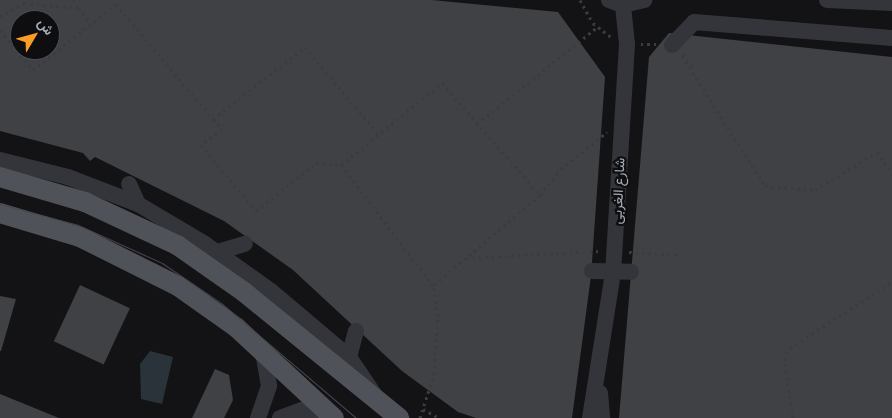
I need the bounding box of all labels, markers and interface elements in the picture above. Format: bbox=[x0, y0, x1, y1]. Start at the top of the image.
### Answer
north arrow bbox=[10, 10, 60, 60]
text: ش bbox=[35, 15, 58, 38]
street label: شارع الغربى bbox=[608, 157, 628, 225]

